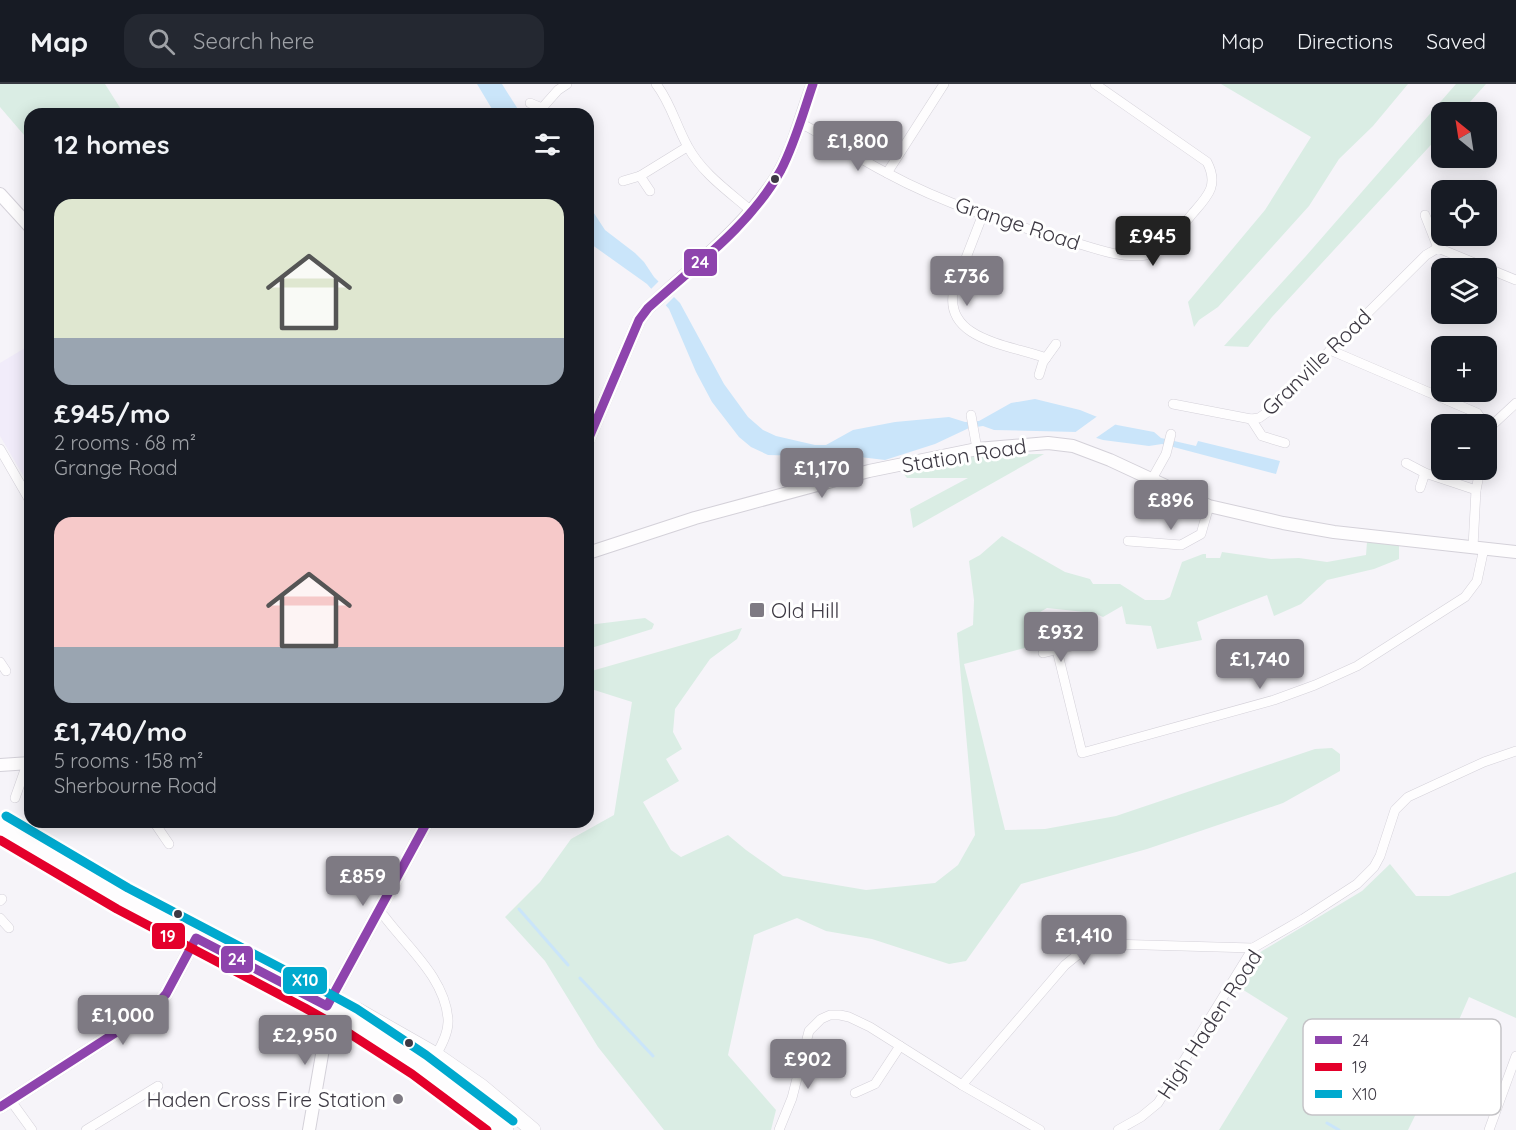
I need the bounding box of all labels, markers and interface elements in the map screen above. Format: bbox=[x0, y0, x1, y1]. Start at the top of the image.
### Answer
search box bbox=[124, 14, 544, 68]
text: Map bbox=[30, 24, 88, 59]
icon: search bbox=[145, 25, 178, 58]
text: Search here bbox=[193, 27, 315, 55]
text: Map bbox=[1221, 28, 1264, 54]
text: Directions bbox=[1297, 28, 1393, 54]
text: Saved bbox=[1426, 28, 1486, 54]
north arrow bbox=[1431, 102, 1497, 168]
map controls bbox=[1431, 102, 1497, 480]
pin: £1,800 bbox=[809, 121, 907, 172]
text: 12 homes bbox=[54, 128, 170, 161]
icon: filters bbox=[531, 128, 564, 161]
text: £1,800 bbox=[827, 128, 889, 153]
unlabelled marker bbox=[769, 173, 781, 185]
button: locate bbox=[1431, 180, 1497, 246]
street label: Grange Road bbox=[952, 191, 1084, 255]
pin: £945 bbox=[1117, 216, 1189, 267]
text: £945 bbox=[1129, 223, 1177, 248]
icon: home bbox=[255, 238, 363, 346]
line badge: 24 bbox=[683, 248, 718, 277]
text: 24 bbox=[691, 252, 710, 272]
pin: £736 bbox=[931, 256, 1003, 307]
button: layers bbox=[1431, 258, 1497, 324]
text: £736 bbox=[944, 263, 990, 288]
street label: Granville Road bbox=[1256, 303, 1376, 421]
button: + bbox=[1431, 336, 1497, 402]
text: £945/mo bbox=[54, 397, 170, 430]
button: − bbox=[1431, 414, 1497, 480]
text: 2 rooms · 68 m² bbox=[54, 430, 196, 455]
street label: Station Road bbox=[900, 432, 1028, 478]
pin: £1,170 bbox=[773, 448, 871, 499]
text: Grange Road bbox=[54, 455, 178, 480]
text: £1,170 bbox=[794, 455, 850, 480]
pin: £896 bbox=[1135, 480, 1207, 531]
text: £896 bbox=[1148, 487, 1194, 512]
icon: home bbox=[255, 556, 363, 664]
place label: Old Hill bbox=[771, 597, 839, 623]
marker: Old Hill bbox=[748, 601, 766, 619]
pin: £932 bbox=[1025, 612, 1097, 663]
text: £932 bbox=[1038, 619, 1084, 644]
pin: £1,740 bbox=[1211, 639, 1309, 690]
text: £1,740 bbox=[1230, 646, 1290, 671]
text: £1,740/mo bbox=[54, 715, 187, 748]
text: 5 rooms · 158 m² bbox=[54, 748, 203, 773]
text: Sherbourne Road bbox=[54, 773, 217, 798]
pin: £859 bbox=[327, 856, 399, 907]
text: £859 bbox=[340, 863, 386, 888]
unlabelled marker bbox=[172, 908, 184, 920]
pin: £1,410 bbox=[1035, 915, 1133, 966]
line badge: 19 bbox=[151, 922, 186, 950]
text: £1,410 bbox=[1056, 922, 1112, 947]
text: 19 bbox=[160, 926, 176, 946]
street label: High Haden Road bbox=[1151, 944, 1267, 1104]
line badge: 24 bbox=[220, 945, 254, 974]
text: 24 bbox=[228, 949, 247, 969]
line badge: X10 bbox=[282, 966, 328, 995]
text: X10 bbox=[292, 970, 318, 990]
pin: £1,000 bbox=[74, 995, 172, 1046]
text: £1,000 bbox=[92, 1002, 154, 1027]
pin: £2,950 bbox=[256, 1015, 354, 1066]
legend bbox=[1303, 1019, 1501, 1115]
text: £2,950 bbox=[273, 1022, 337, 1047]
text: 24 bbox=[1352, 1030, 1369, 1050]
unlabelled marker bbox=[403, 1037, 415, 1049]
pin: £902 bbox=[772, 1039, 844, 1090]
text: £902 bbox=[784, 1046, 832, 1071]
text: 19 bbox=[1352, 1057, 1367, 1077]
text: X10 bbox=[1352, 1084, 1377, 1104]
place label: Haden Cross Fire Station bbox=[147, 1086, 386, 1112]
marker: Haden Cross Fire Station bbox=[391, 1092, 405, 1106]

